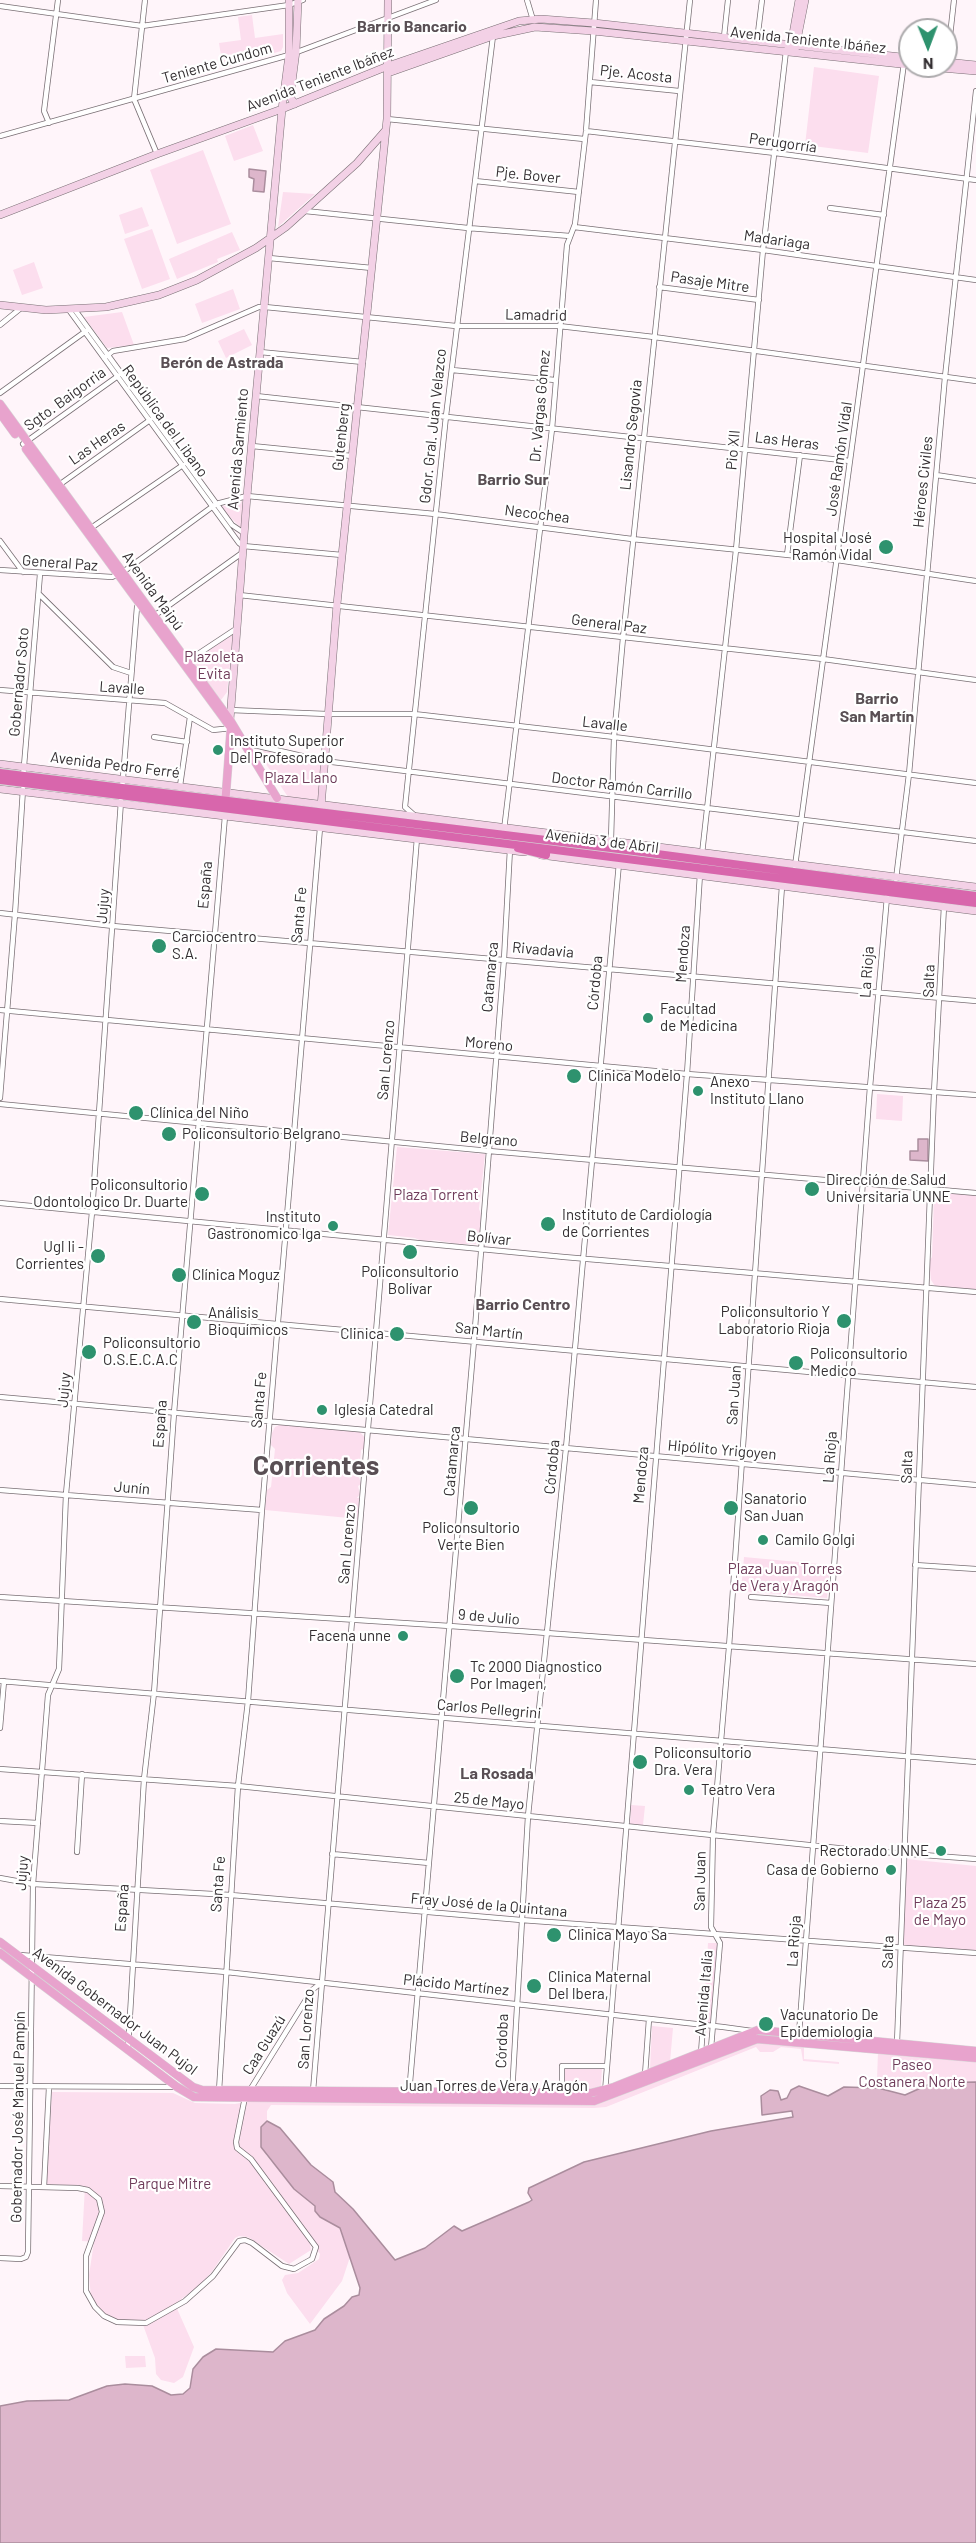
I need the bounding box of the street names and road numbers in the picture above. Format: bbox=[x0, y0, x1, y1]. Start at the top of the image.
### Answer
street label: Avenida Teniente Ibáñez bbox=[729, 23, 887, 57]
street label: Teniente Cundom bbox=[160, 39, 274, 87]
street label: Avenida Teniente Ibáñez bbox=[244, 43, 396, 115]
street label: Pje. Acosta bbox=[599, 61, 673, 87]
street label: Perugorría bbox=[748, 129, 818, 157]
street label: Pje. Bover bbox=[495, 163, 561, 187]
street label: Madariaga bbox=[743, 226, 811, 254]
street label: Pasaje Mitre bbox=[669, 268, 751, 296]
street label: Lamadrid bbox=[505, 305, 567, 325]
street label: Gdor. Gral. Juan Velazco bbox=[416, 348, 450, 504]
street label: Dr. Vargas Gómez bbox=[526, 349, 554, 463]
street label: República del Libano bbox=[118, 361, 212, 481]
street label: Sgto. Baigorria bbox=[21, 363, 109, 435]
street label: Lisandro Segovia bbox=[616, 379, 646, 491]
street label: Avenida Sarmiento bbox=[224, 388, 252, 510]
street label: José Ramón Vidal bbox=[822, 401, 856, 517]
street label: Gutenberg bbox=[328, 402, 354, 472]
street label: Las Heras bbox=[65, 417, 129, 469]
street label: Las Heras bbox=[754, 428, 820, 454]
street label: Pio XII bbox=[722, 429, 744, 471]
street label: Héroes Civiles bbox=[909, 435, 937, 529]
street label: Necochea bbox=[503, 501, 571, 527]
street label: Avenida Maipú bbox=[118, 548, 188, 634]
street label: General Paz bbox=[22, 551, 98, 575]
street label: General Paz bbox=[570, 610, 648, 638]
street label: Gobernador Soto bbox=[5, 627, 33, 737]
street label: Lavalle bbox=[99, 677, 145, 699]
street label: Lavalle bbox=[581, 713, 629, 735]
street label: Avenida Pedro Ferré bbox=[49, 748, 181, 782]
street label: Doctor Ramón Carrillo bbox=[550, 768, 694, 804]
street label: Avenida 3 de Abril bbox=[544, 825, 660, 857]
street label: España bbox=[194, 860, 216, 910]
street label: Santa Fe bbox=[288, 886, 310, 944]
street label: Jujuy bbox=[93, 888, 113, 924]
street label: Mendoza bbox=[672, 925, 694, 983]
street label: Rivadavia bbox=[511, 938, 575, 962]
street label: Catamarca bbox=[478, 941, 502, 1013]
street label: La Rioja bbox=[856, 946, 878, 998]
street label: Córdoba bbox=[584, 955, 606, 1011]
street label: Salta bbox=[919, 964, 939, 998]
street label: San Lorenzo bbox=[374, 1019, 398, 1101]
street label: Moreno bbox=[464, 1033, 514, 1055]
street label: Belgrano bbox=[459, 1128, 519, 1150]
street label: Bolívar bbox=[466, 1227, 512, 1249]
street label: San Martín bbox=[454, 1318, 524, 1344]
street label: San Juan bbox=[723, 1364, 745, 1426]
street label: Santa Fe bbox=[248, 1371, 270, 1429]
street label: Jujuy bbox=[53, 1372, 75, 1408]
street label: España bbox=[149, 1399, 171, 1449]
street label: Catamarca bbox=[440, 1425, 464, 1497]
street label: La Rioja bbox=[819, 1431, 841, 1483]
street label: Hipólito Yrigoyen bbox=[667, 1436, 777, 1464]
street label: Córdoba bbox=[541, 1439, 563, 1495]
street label: Mendoza bbox=[630, 1446, 652, 1504]
street label: Salta bbox=[897, 1450, 917, 1484]
street label: Junín bbox=[113, 1477, 151, 1499]
street label: San Lorenzo bbox=[335, 1503, 359, 1585]
street label: 9 de Julio bbox=[457, 1605, 521, 1629]
street label: Carlos Pellegrini bbox=[436, 1695, 542, 1723]
street label: 25 de Mayo bbox=[453, 1788, 525, 1814]
street label: San Juan bbox=[690, 1851, 710, 1911]
street label: Jujuy bbox=[12, 1855, 32, 1891]
street label: Santa Fe bbox=[207, 1855, 229, 1913]
street label: España bbox=[111, 1883, 133, 1933]
street label: Fray José de la Quintana bbox=[410, 1889, 568, 1921]
street label: La Rioja bbox=[783, 1915, 805, 1967]
street label: Salta bbox=[878, 1935, 898, 1969]
street label: Avenida Gobernador Juan Pujol bbox=[29, 1943, 201, 2079]
street label: Avenida Italia bbox=[691, 1949, 717, 2037]
street label: Plácido Martínez bbox=[402, 1970, 510, 2000]
street label: San Lorenzo bbox=[294, 1988, 318, 2070]
street label: Gobernador José Manuel Pampín bbox=[7, 2011, 29, 2223]
street label: Caa Guazú bbox=[239, 2012, 289, 2078]
street label: Córdoba bbox=[492, 2013, 512, 2069]
street label: Juan Torres de Vera y Aragón bbox=[400, 2077, 588, 2095]

